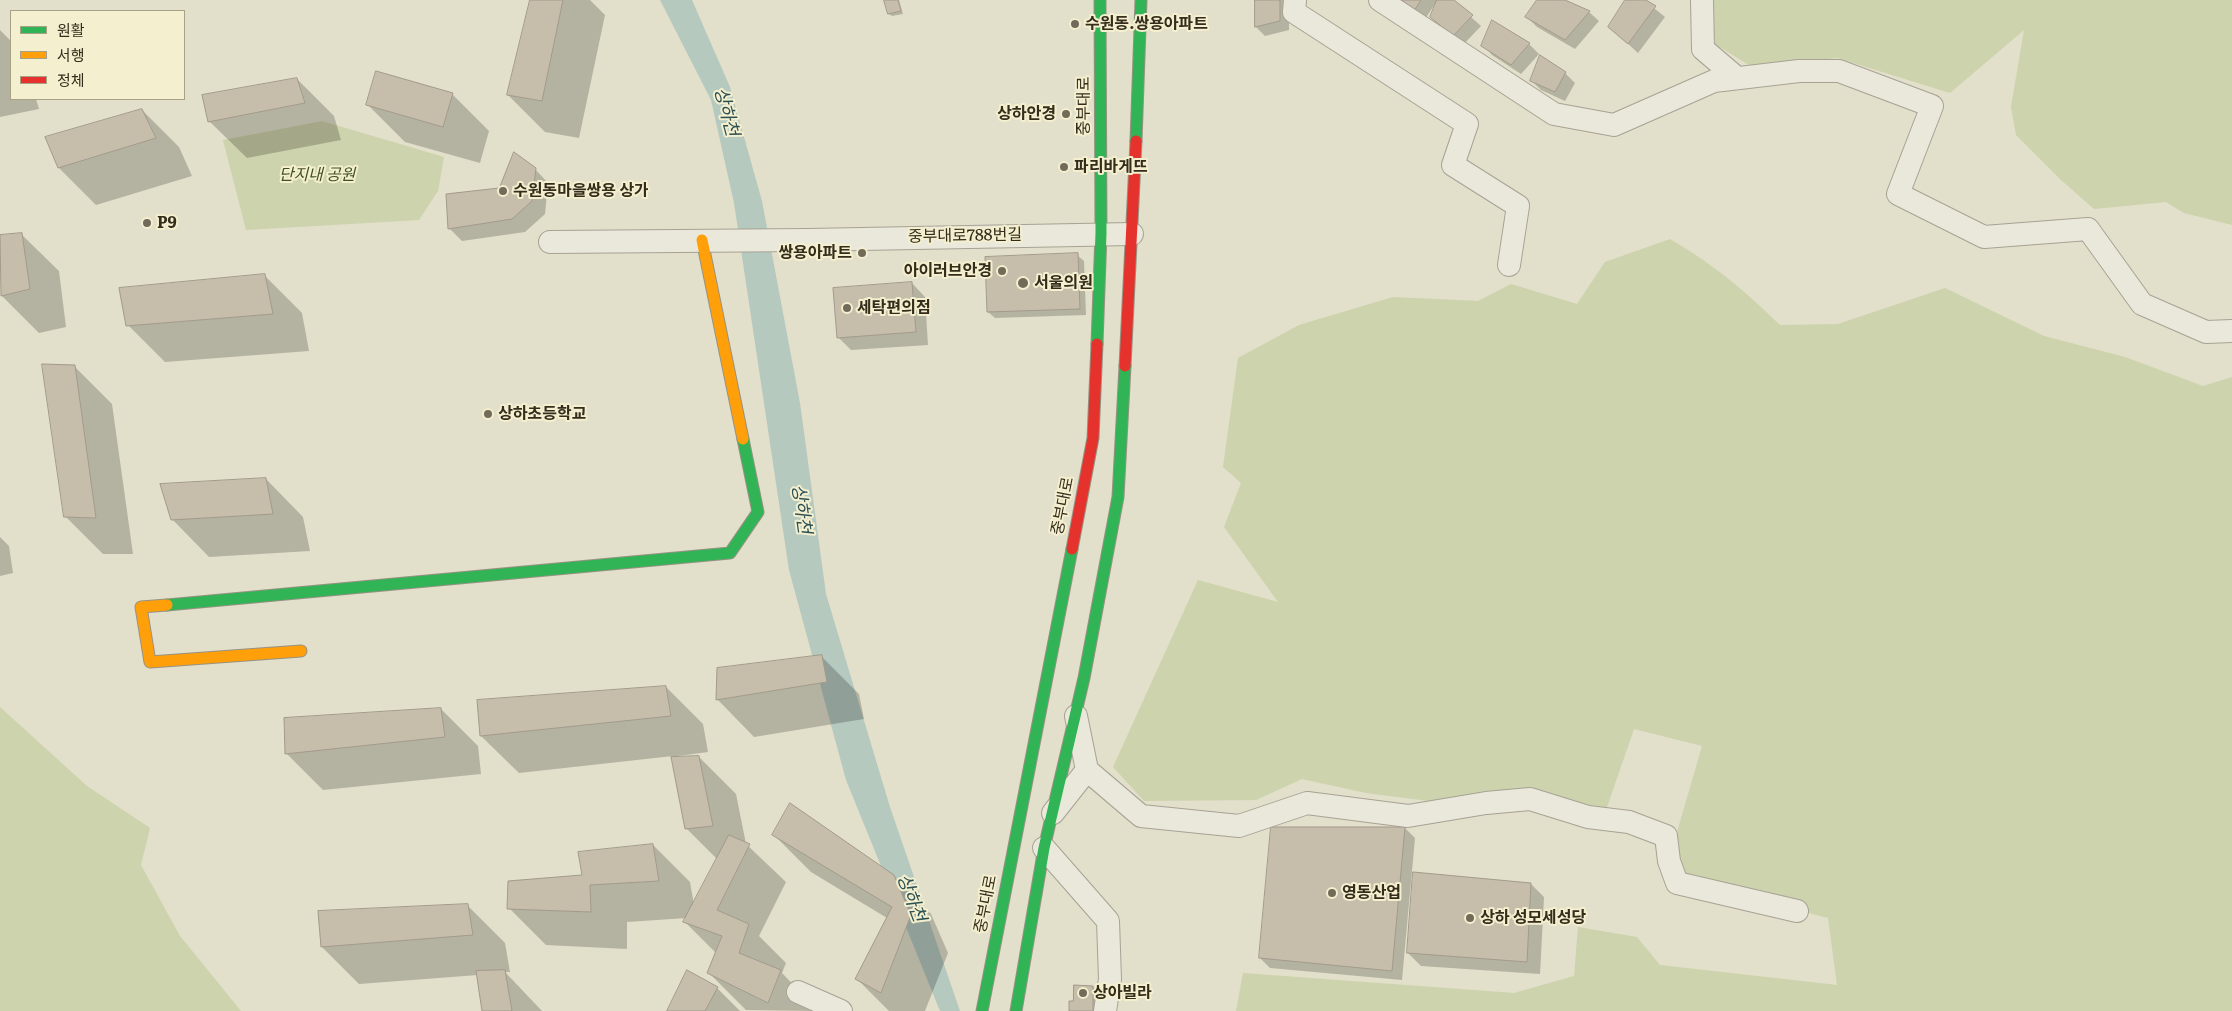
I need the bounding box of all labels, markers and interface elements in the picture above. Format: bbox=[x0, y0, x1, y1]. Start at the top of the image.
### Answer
legend bbox=[10, 10, 185, 100]
place label: 수원동.쌍용아파트 bbox=[1085, 14, 1208, 34]
text: 원활 bbox=[57, 18, 85, 41]
marker: 수원동.쌍용아파트 bbox=[1069, 18, 1081, 30]
text: 서행 bbox=[57, 43, 85, 66]
text: 정체 bbox=[57, 68, 85, 91]
street label: 중부대로 bbox=[1074, 77, 1094, 135]
water label: 상하천 bbox=[709, 85, 743, 139]
place label: 상하안경 bbox=[997, 104, 1056, 124]
marker: 상하안경 bbox=[1060, 108, 1072, 120]
place label: 파리바게뜨 bbox=[1074, 157, 1148, 177]
marker: 파리바게뜨 bbox=[1058, 161, 1070, 173]
park label: 단지내 공원 bbox=[279, 165, 355, 185]
place label: 수원동마을쌍용 상가 bbox=[513, 181, 649, 201]
marker: 수원동마을쌍용 상가 bbox=[497, 185, 509, 197]
place label: P9 bbox=[157, 213, 177, 233]
marker: P9 bbox=[141, 217, 153, 229]
street label: 중부대로788번길 bbox=[908, 225, 1022, 247]
place label: 쌍용아파트 bbox=[778, 243, 852, 263]
marker: 쌍용아파트 bbox=[856, 247, 868, 259]
place label: 아이러브안경 bbox=[904, 261, 992, 281]
marker: 아이러브안경 bbox=[996, 265, 1008, 277]
place label: 서울의원 bbox=[1034, 273, 1093, 293]
marker: 서울의원 bbox=[1016, 276, 1030, 290]
place label: 세탁편의점 bbox=[857, 298, 931, 318]
marker: 세탁편의점 bbox=[841, 302, 853, 314]
place label: 상하초등학교 bbox=[498, 404, 586, 424]
marker: 상하초등학교 bbox=[482, 408, 494, 420]
street label: 중부대로 bbox=[1048, 475, 1078, 537]
water label: 상하천 bbox=[787, 483, 815, 535]
water label: 상하천 bbox=[892, 871, 930, 925]
street label: 중부대로 bbox=[971, 873, 1001, 935]
place label: 영동산업 bbox=[1342, 883, 1401, 903]
marker: 영동산업 bbox=[1326, 887, 1338, 899]
place label: 상하 성모세성당 bbox=[1480, 908, 1586, 928]
marker: 상하 성모세성당 bbox=[1464, 912, 1476, 924]
place label: 상아빌라 bbox=[1093, 983, 1152, 1003]
marker: 상아빌라 bbox=[1077, 987, 1089, 999]

